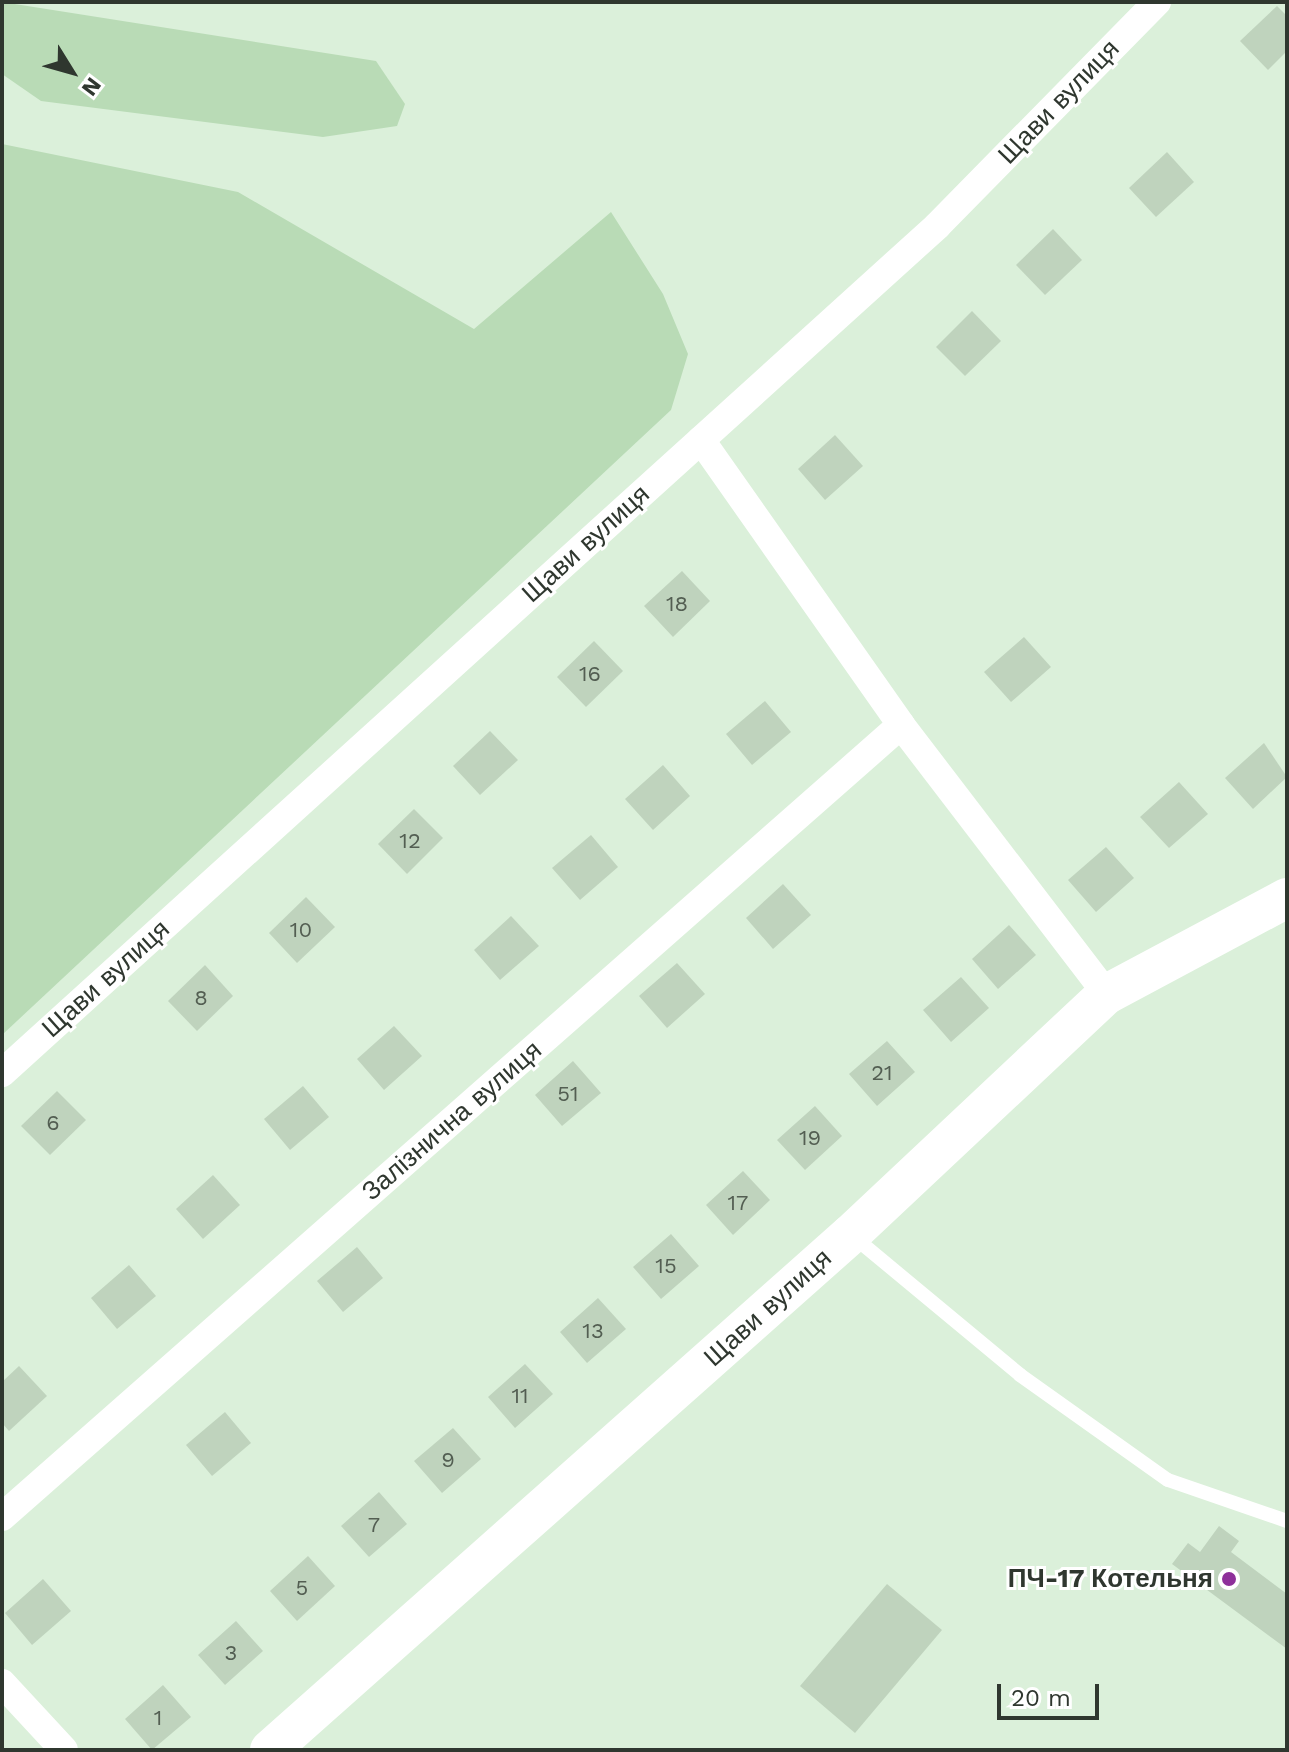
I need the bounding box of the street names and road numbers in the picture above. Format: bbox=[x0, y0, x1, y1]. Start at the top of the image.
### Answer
street label: Щави вулиця bbox=[992, 33, 1126, 171]
street label: Щави вулиця bbox=[516, 479, 656, 609]
street label: Щави вулиця bbox=[36, 914, 176, 1044]
street label: Залізнична вулиця bbox=[356, 1035, 548, 1207]
street label: Щави вулиця bbox=[698, 1243, 838, 1373]

